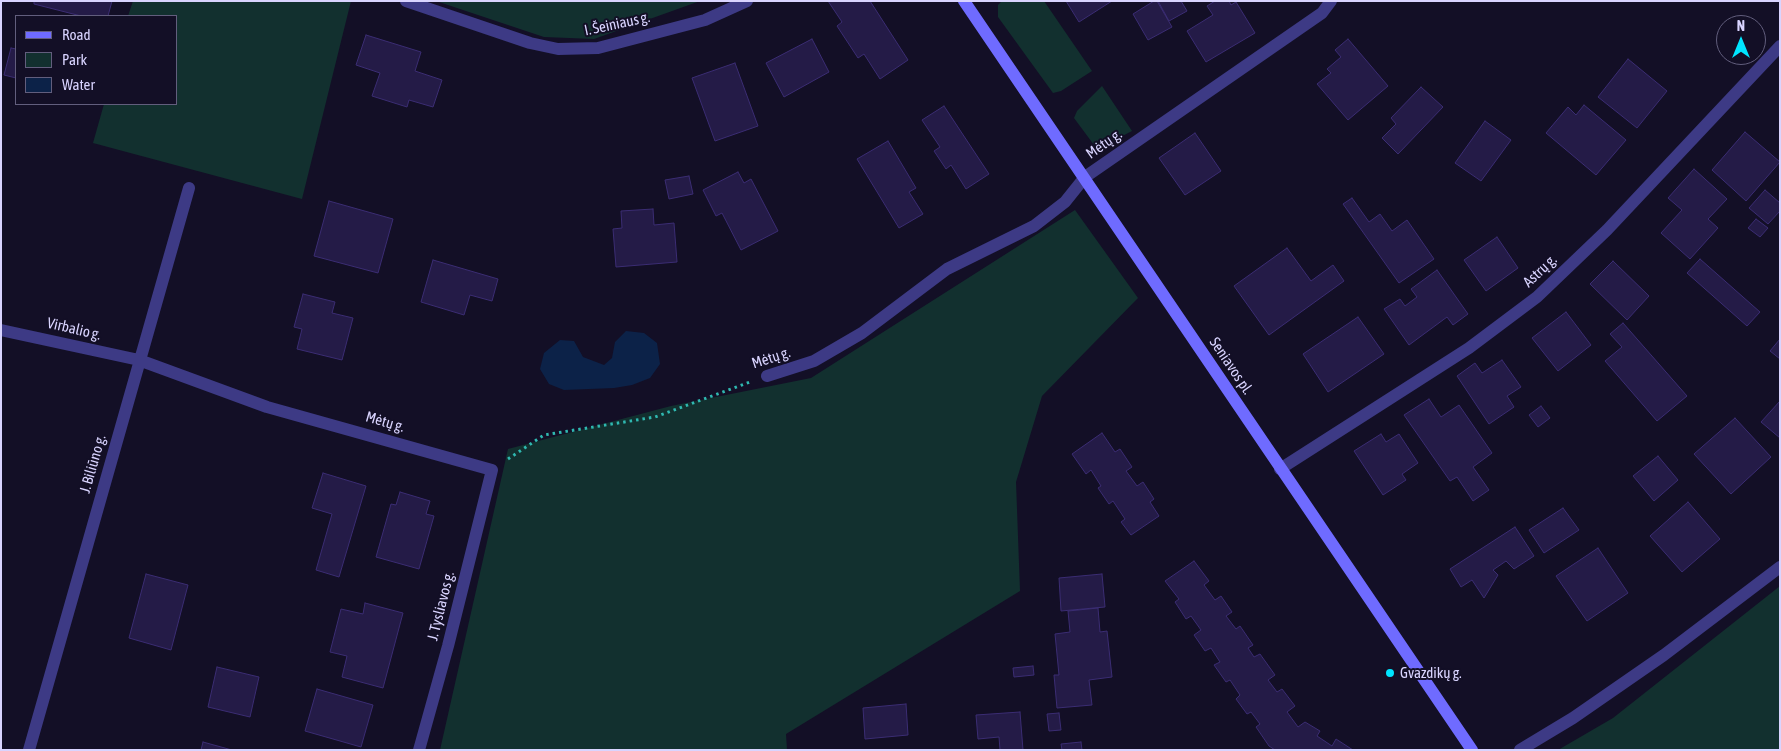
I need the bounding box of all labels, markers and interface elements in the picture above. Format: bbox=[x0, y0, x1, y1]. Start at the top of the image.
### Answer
street label: I. Šeiniaus g. bbox=[583, 8, 651, 40]
legend bbox=[15, 15, 178, 105]
north arrow bbox=[1716, 15, 1766, 65]
text: N bbox=[1737, 18, 1745, 34]
text: Road bbox=[62, 26, 91, 43]
text: Park bbox=[62, 51, 87, 68]
text: Water bbox=[62, 76, 95, 93]
street label: Mėtų g. bbox=[1083, 125, 1125, 163]
street label: Astrų g. bbox=[1519, 251, 1561, 291]
street label: Virbalio g. bbox=[45, 314, 103, 344]
street label: Seniavos pl. bbox=[1205, 334, 1257, 398]
street label: Mėtų g. bbox=[749, 343, 793, 373]
street label: Mėtų g. bbox=[363, 408, 407, 436]
street label: J. Biliūno g. bbox=[76, 433, 110, 495]
street label: J. Tysliavos g. bbox=[424, 570, 458, 642]
place label: Gvazdikų g. bbox=[1400, 664, 1462, 682]
marker: Gvazdikų g. bbox=[1384, 667, 1396, 679]

